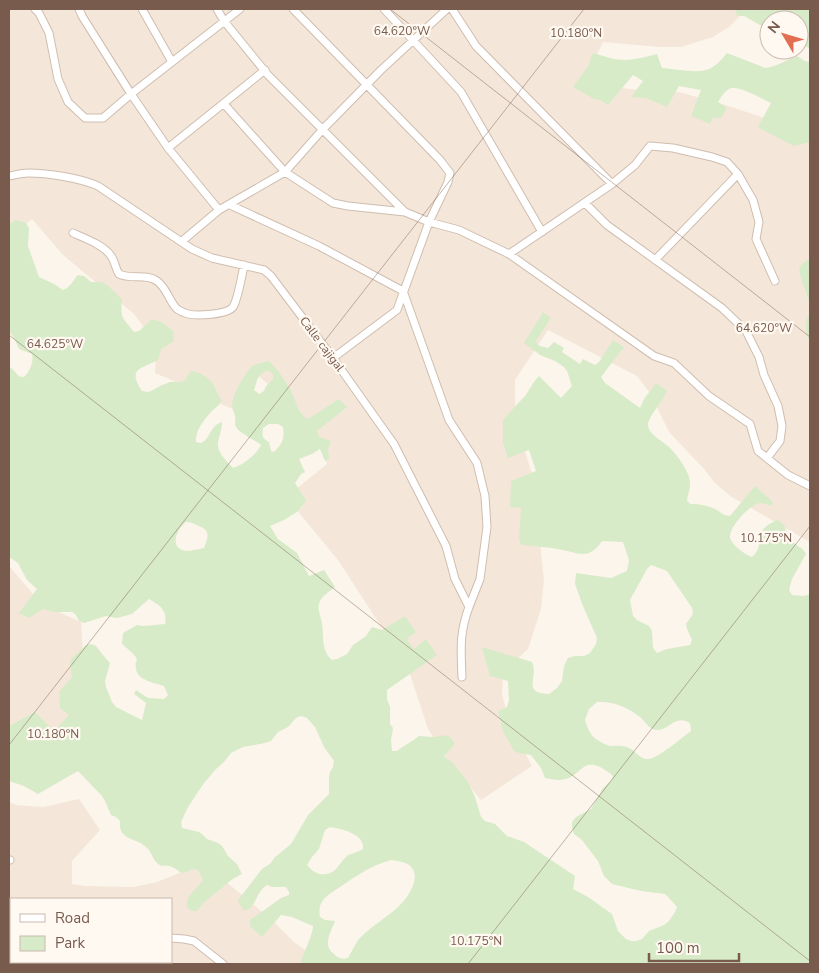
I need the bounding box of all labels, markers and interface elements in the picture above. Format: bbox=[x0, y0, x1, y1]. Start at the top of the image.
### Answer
north arrow bbox=[759, 10, 809, 60]
text: N bbox=[763, 17, 785, 37]
text: 64.620°W bbox=[374, 23, 430, 39]
text: 10.180°N bbox=[550, 25, 602, 41]
street label: Calle cajigal bbox=[296, 313, 348, 375]
text: 64.620°W bbox=[736, 320, 792, 336]
text: 64.625°W bbox=[27, 336, 83, 352]
text: 10.175°N bbox=[740, 530, 792, 546]
text: 10.180°N bbox=[27, 726, 79, 742]
legend bbox=[10, 898, 172, 963]
text: Road bbox=[55, 908, 90, 928]
scale bar bbox=[649, 930, 739, 962]
text: Park bbox=[55, 933, 85, 953]
text: 10.175°N bbox=[450, 933, 502, 949]
text: 100 m bbox=[656, 938, 700, 958]

